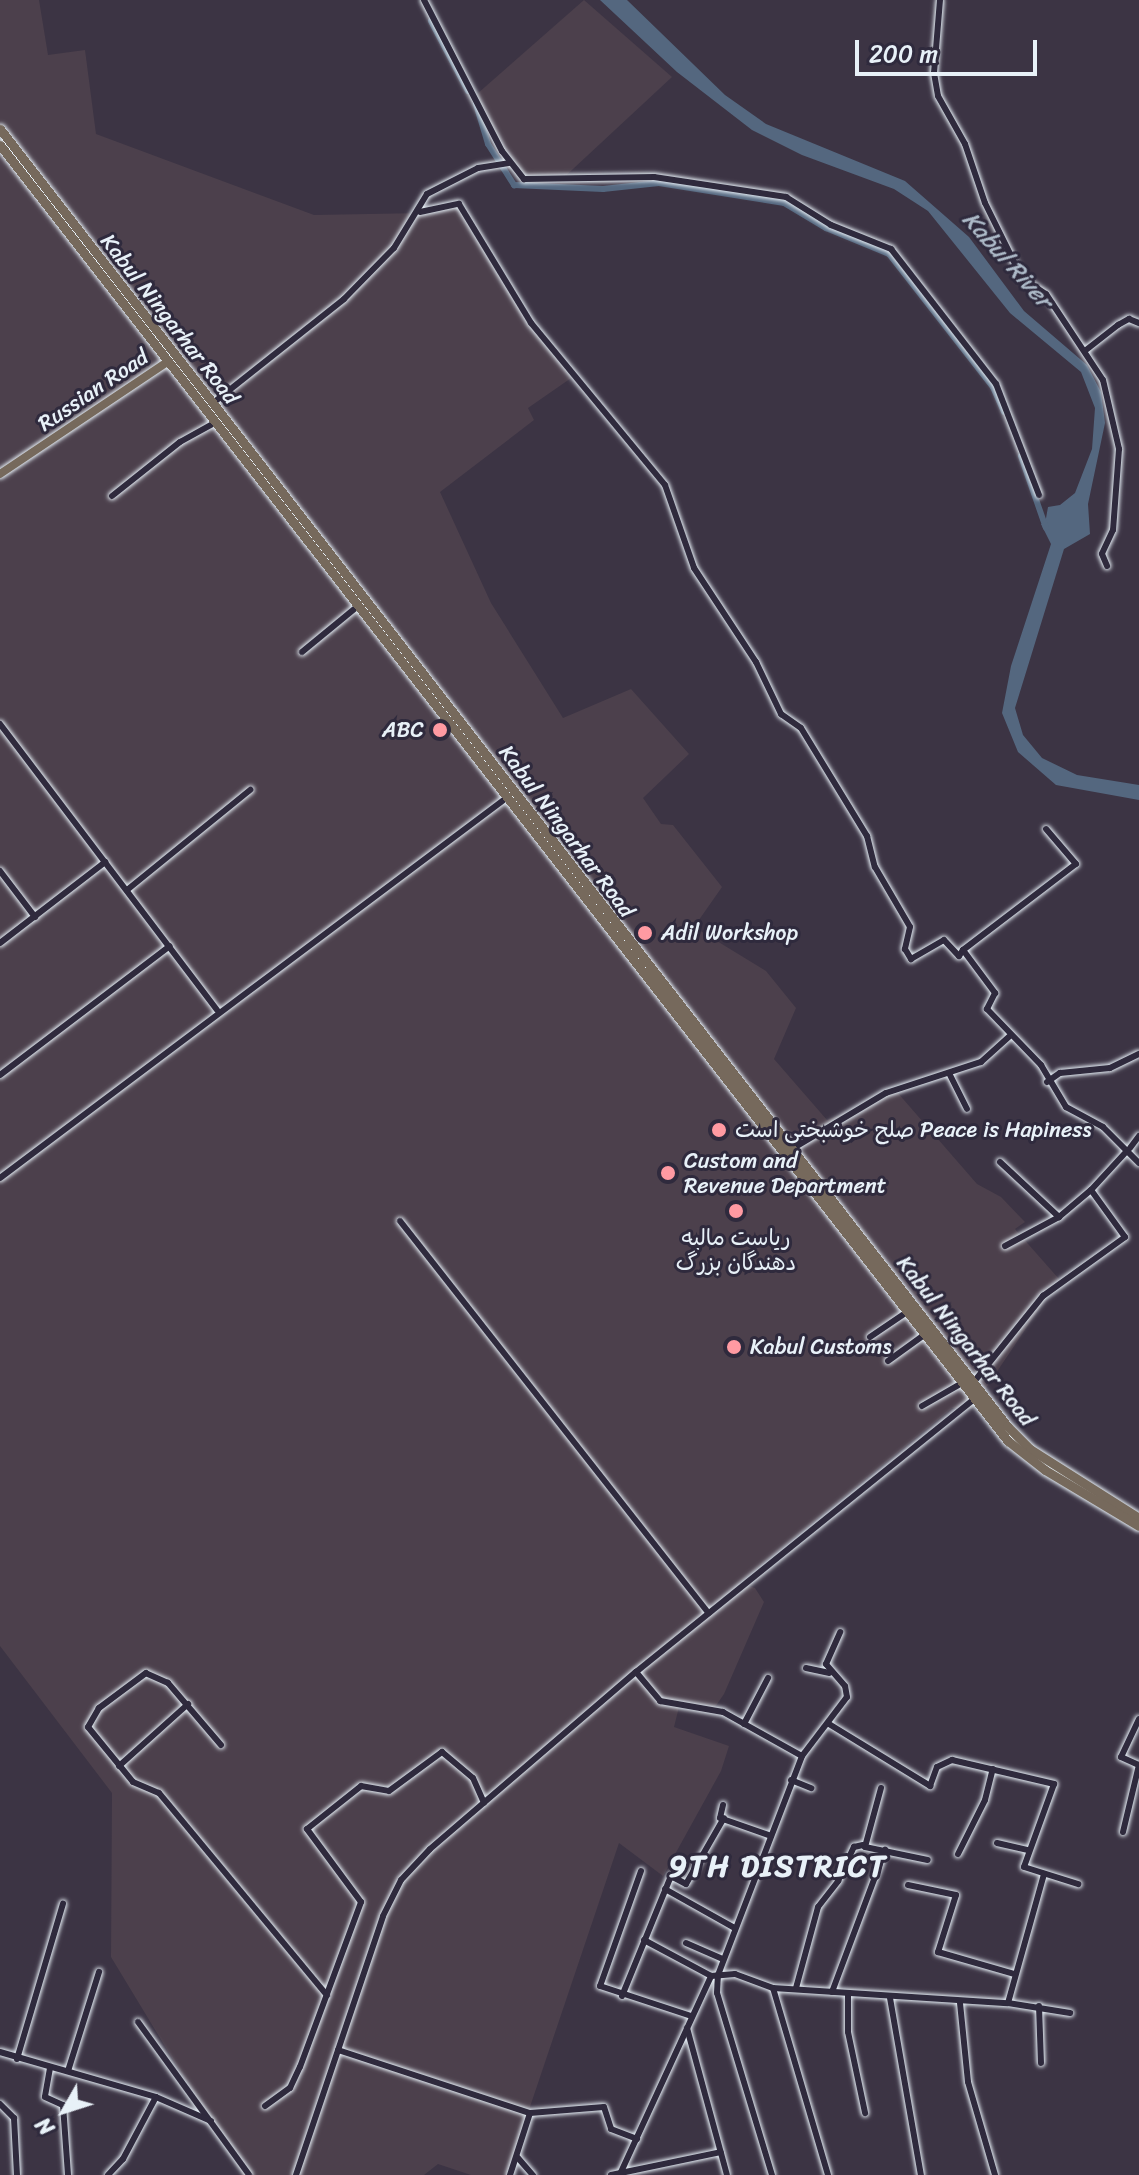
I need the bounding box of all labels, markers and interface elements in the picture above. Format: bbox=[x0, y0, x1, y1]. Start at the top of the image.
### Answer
scale bar bbox=[859, 24, 1041, 74]
text: 200 m bbox=[869, 33, 938, 75]
water label: Kabul River bbox=[956, 206, 1058, 314]
street label: Kabul Ningarhar Road bbox=[95, 228, 245, 410]
street label: Russian Road bbox=[33, 343, 153, 437]
place label: ABC bbox=[382, 717, 424, 743]
marker: ABC bbox=[431, 721, 449, 739]
street label: Kabul Ningarhar Road bbox=[494, 740, 640, 922]
place label: Adil Workshop bbox=[661, 920, 797, 946]
marker: Adil Workshop bbox=[636, 924, 654, 942]
place label: صلح خوشبختی است Peace is Hapiness bbox=[735, 1117, 1091, 1143]
marker: صلح خوشبختی است Peace is Hapiness bbox=[710, 1121, 728, 1139]
place label: Custom and Revenue Department bbox=[684, 1147, 884, 1198]
marker: Custom and Revenue Department bbox=[659, 1164, 677, 1182]
marker: ریاست مالیه دهندگان بزرگ bbox=[727, 1202, 745, 1220]
place label: ریاست مالیه دهندگان بزرگ bbox=[676, 1224, 796, 1276]
street label: Kabul Ningarhar Road bbox=[891, 1250, 1041, 1432]
place label: Kabul Customs bbox=[750, 1334, 894, 1360]
marker: Kabul Customs bbox=[725, 1338, 743, 1356]
district label: 9TH DISTRICT bbox=[672, 1848, 884, 1884]
north arrow bbox=[24, 2071, 104, 2151]
text: N bbox=[25, 2108, 65, 2145]

